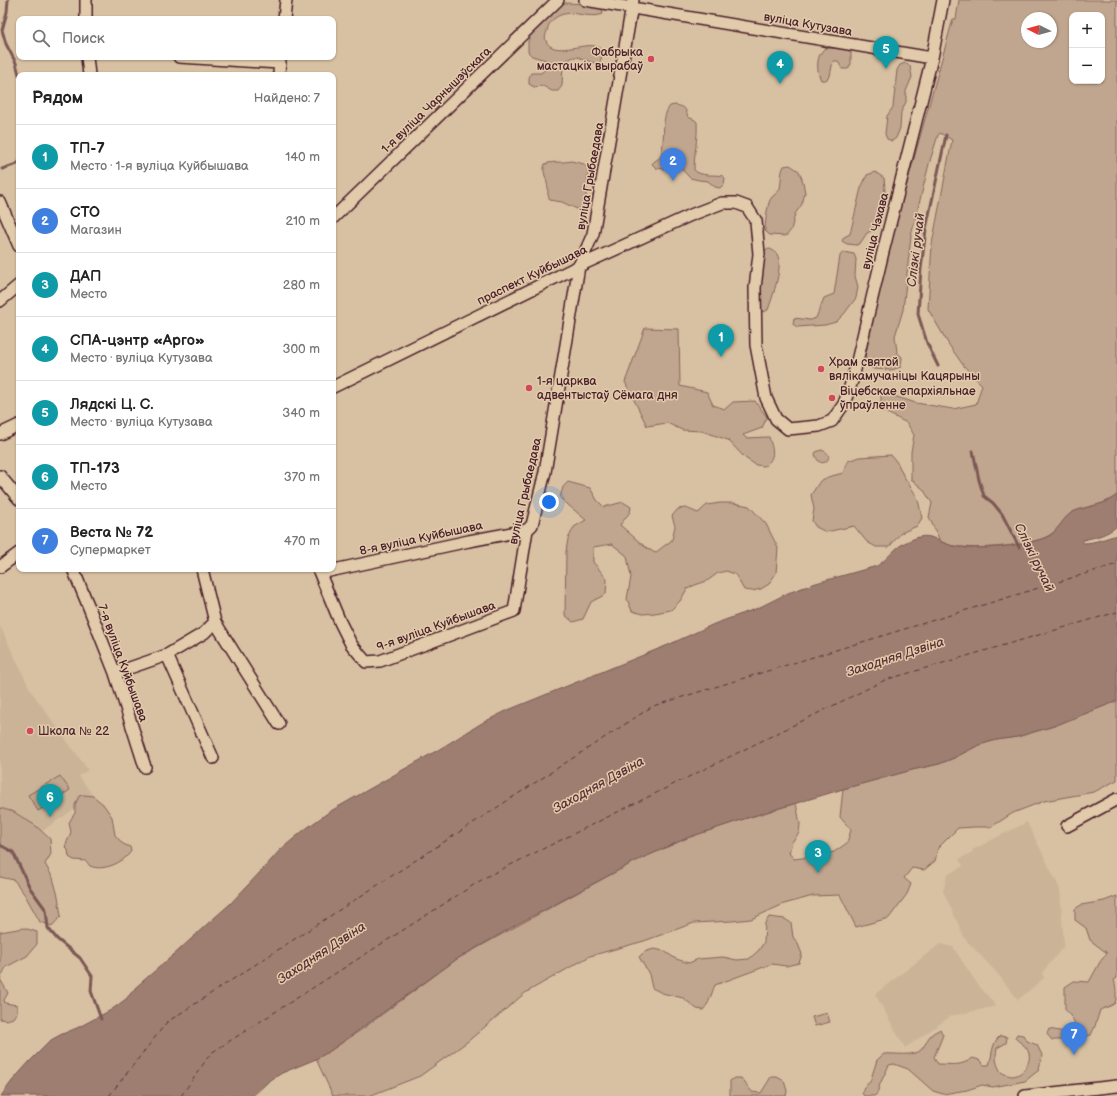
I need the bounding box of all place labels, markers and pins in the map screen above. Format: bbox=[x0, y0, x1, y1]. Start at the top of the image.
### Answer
pin: 5 bbox=[873, 36, 899, 69]
place label: Фабрыка мастацкіх вырабаў bbox=[537, 45, 643, 74]
pin: 4 bbox=[767, 51, 793, 84]
marker: Фабрыка мастацкіх вырабаў bbox=[646, 54, 656, 64]
pin: 2 bbox=[660, 148, 686, 181]
pin: 1 bbox=[708, 324, 734, 357]
place label: Храм святой вялікамучаніцы Кацярыны bbox=[829, 355, 980, 384]
marker: Храм святой вялікамучаніцы Кацярыны bbox=[816, 364, 826, 374]
place label: 1-я царква адвентыстаў Сёмага дня bbox=[537, 374, 678, 403]
marker: 1-я царква адвентыстаў Сёмага дня bbox=[524, 383, 534, 393]
place label: Віцебскае епархіяльнае ўпраўленне bbox=[840, 384, 976, 413]
marker: Віцебскае епархіяльнае ўпраўленне bbox=[827, 393, 837, 403]
place label: Школа № 22 bbox=[38, 724, 109, 739]
marker: Школа № 22 bbox=[25, 726, 35, 736]
pin: 6 bbox=[37, 784, 63, 817]
pin: 3 bbox=[805, 840, 831, 873]
pin: 7 bbox=[1061, 1022, 1087, 1055]

